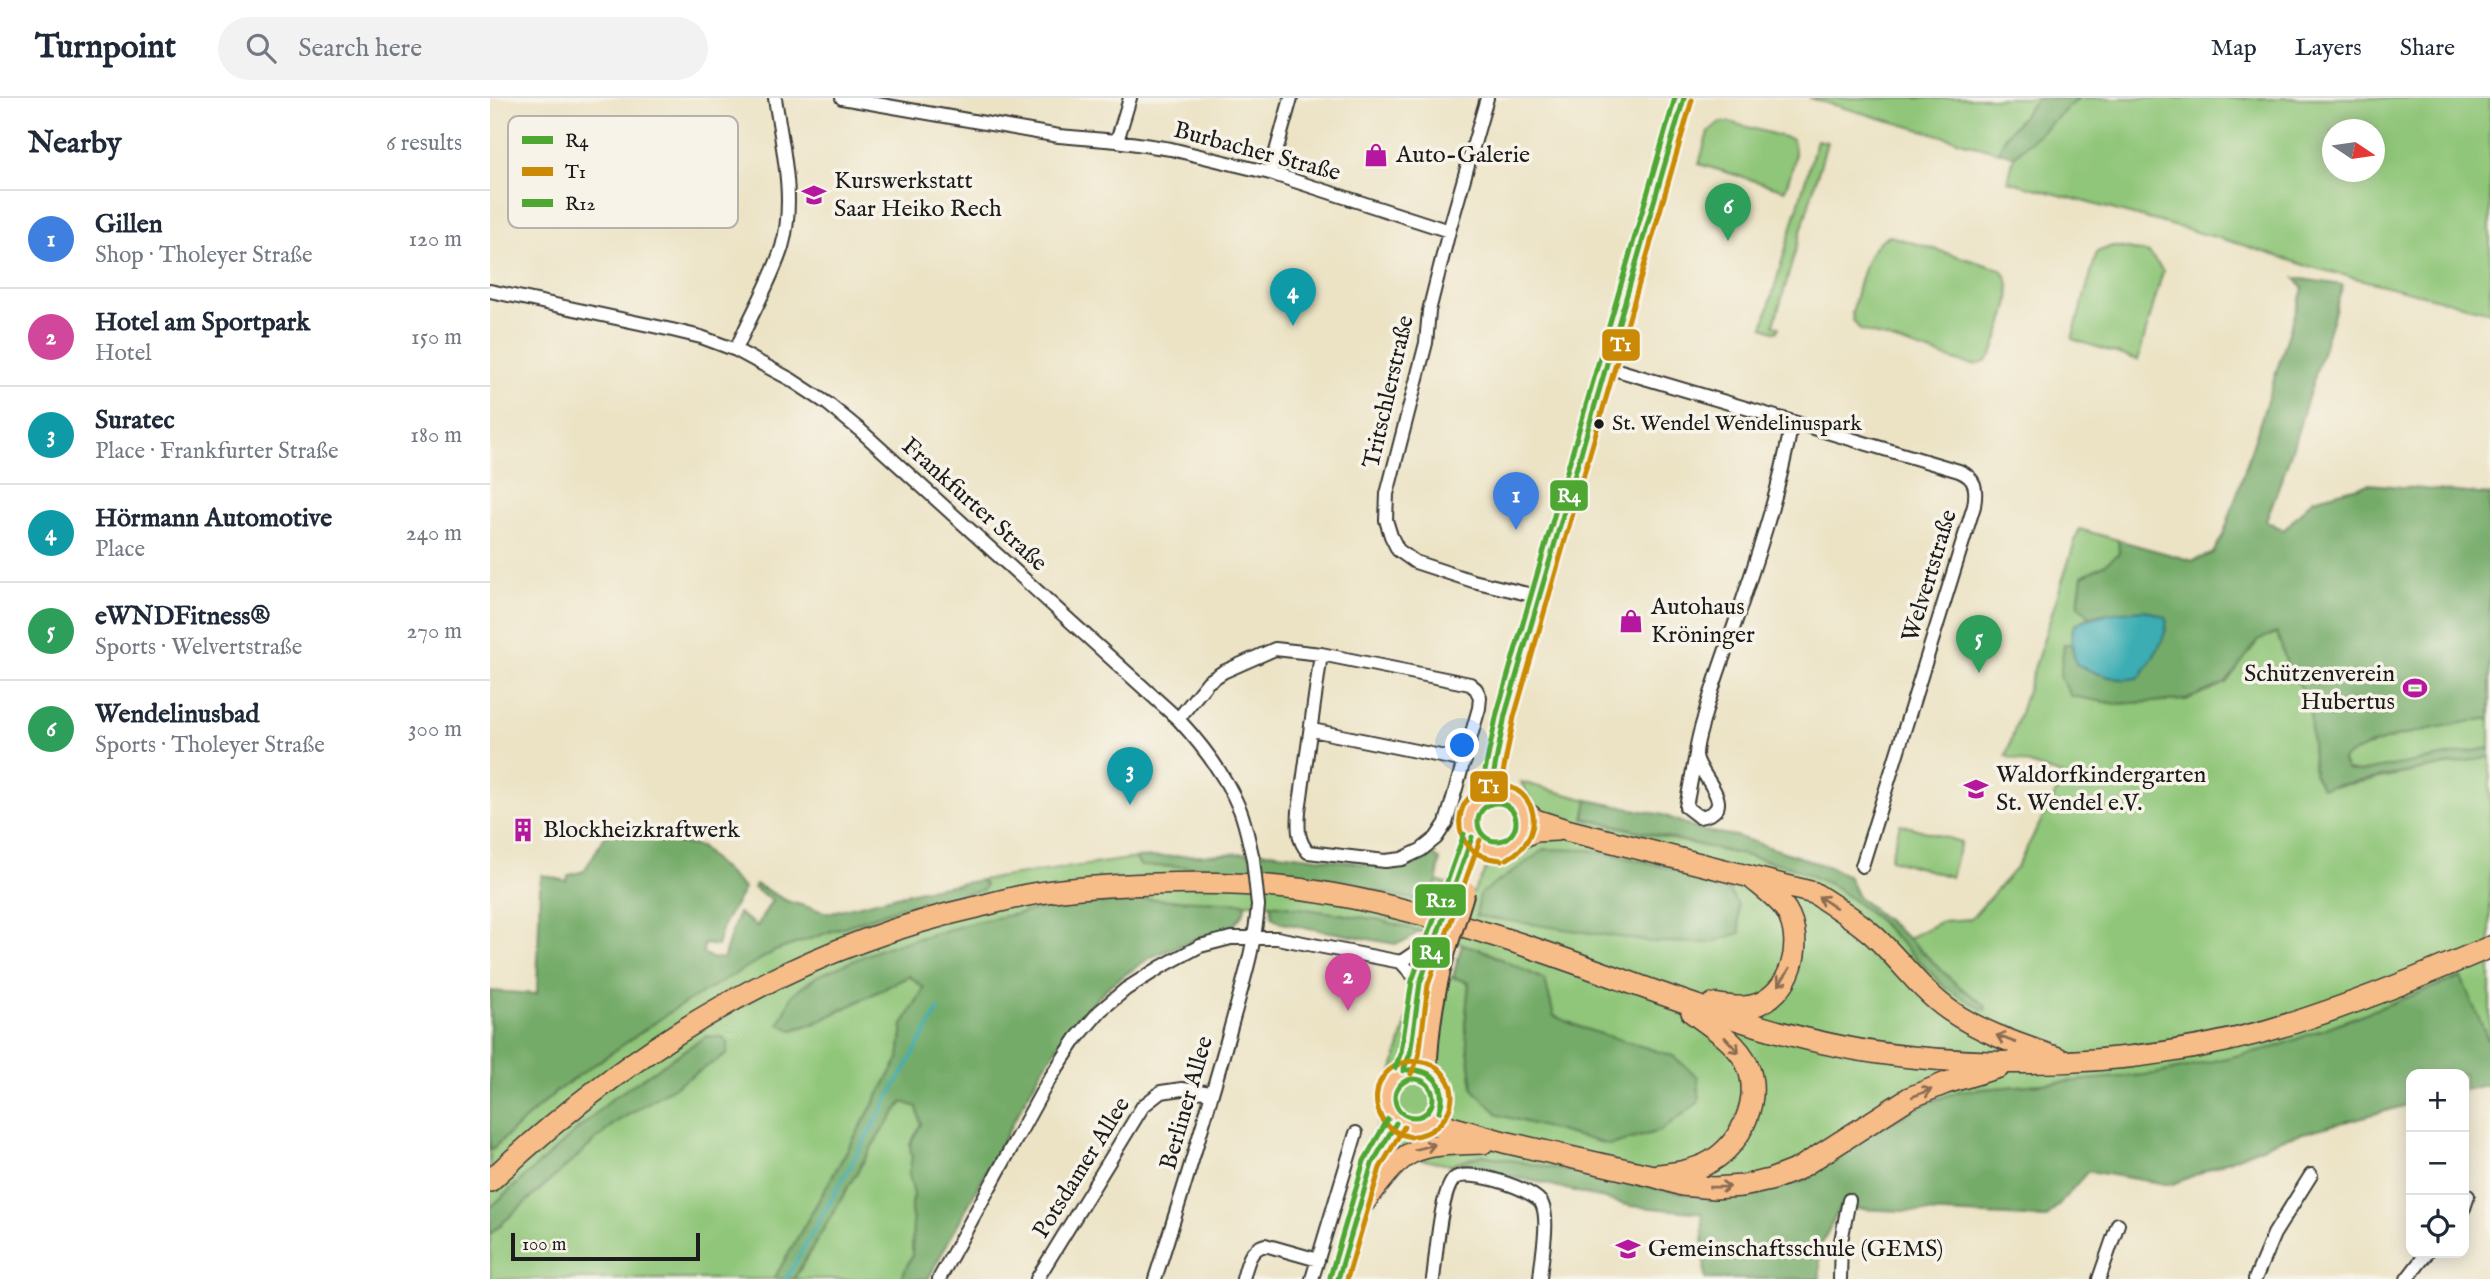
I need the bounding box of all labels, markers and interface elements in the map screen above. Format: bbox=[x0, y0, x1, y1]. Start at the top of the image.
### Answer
search box bbox=[218, 17, 708, 80]
text: Turnpoint bbox=[35, 27, 176, 69]
icon: search bbox=[242, 29, 280, 67]
text: Search here bbox=[298, 32, 422, 65]
text: Map bbox=[2211, 33, 2257, 64]
text: Layers bbox=[2295, 33, 2362, 64]
text: Share bbox=[2400, 33, 2455, 64]
street label: Burbacher Straße bbox=[1170, 115, 1344, 189]
legend bbox=[508, 116, 738, 228]
north arrow bbox=[2322, 119, 2385, 182]
text: Nearby bbox=[28, 125, 121, 163]
text: 6 results bbox=[386, 129, 462, 158]
text: R4 bbox=[565, 130, 589, 154]
place label: Auto-Galerie bbox=[1395, 140, 1530, 171]
shop icon: Auto-Galerie bbox=[1362, 141, 1390, 169]
text: T1 bbox=[565, 161, 586, 185]
place label: Kurswerkstatt Saar Heiko Rech bbox=[834, 166, 1002, 225]
school or university icon: Kurswerkstatt Saar Heiko Rech bbox=[800, 181, 828, 209]
pin: 6 bbox=[1705, 183, 1751, 241]
text: R12 bbox=[565, 193, 595, 217]
text: Gillen bbox=[95, 208, 163, 241]
text: 1 bbox=[47, 225, 55, 254]
text: 120 m bbox=[409, 225, 462, 254]
text: Shop · Tholeyer Straße bbox=[95, 241, 313, 270]
pin: 4 bbox=[1270, 268, 1316, 326]
text: Hotel am Sportpark bbox=[95, 306, 310, 339]
street label: Tritschlerstraße bbox=[1356, 312, 1422, 472]
text: 2 bbox=[46, 323, 56, 352]
text: 150 m bbox=[411, 323, 462, 352]
line badge: T1 bbox=[1601, 328, 1641, 362]
text: T1 bbox=[1610, 334, 1631, 358]
text: Hotel bbox=[95, 339, 152, 368]
text: Suratec bbox=[95, 404, 175, 437]
place label: St. Wendel Wendelinuspark bbox=[1612, 410, 1862, 438]
marker: St. Wendel Wendelinuspark bbox=[1592, 417, 1606, 431]
text: 3 bbox=[47, 421, 55, 450]
text: 180 m bbox=[410, 421, 462, 450]
street label: Frankfurter Straße bbox=[894, 431, 1054, 579]
text: Place · Frankfurter Straße bbox=[95, 437, 338, 466]
pin: 1 bbox=[1493, 472, 1539, 530]
line badge: R4 bbox=[1549, 479, 1589, 512]
text: R4 bbox=[1557, 485, 1582, 509]
text: Hörmann Automotive bbox=[95, 502, 332, 535]
street label: Welvertstraße bbox=[1895, 506, 1965, 646]
text: 4 bbox=[45, 519, 57, 548]
text: 240 m bbox=[406, 519, 462, 548]
text: Place bbox=[95, 535, 145, 564]
place label: Autohaus Kröninger bbox=[1650, 592, 1755, 651]
text: eWNDFitness® bbox=[95, 600, 270, 633]
shop icon: Autohaus Kröninger bbox=[1617, 607, 1645, 635]
pin: 5 bbox=[1956, 615, 2002, 673]
text: 5 bbox=[47, 617, 55, 646]
text: 270 m bbox=[407, 617, 462, 646]
text: Sports · Welvertstraße bbox=[95, 633, 302, 662]
place label: Schützenverein Hubertus bbox=[2244, 659, 2395, 718]
sports icon: Schützenverein Hubertus bbox=[2401, 674, 2429, 702]
text: Wendelinusbad bbox=[95, 698, 259, 731]
text: 6 bbox=[46, 715, 56, 744]
text: 300 m bbox=[408, 715, 462, 744]
your location bbox=[1445, 728, 1479, 762]
text: Sports · Tholeyer Straße bbox=[95, 731, 325, 760]
pin: 3 bbox=[1107, 747, 1153, 805]
place label: Waldorfkindergarten St. Wendel e.V. bbox=[1996, 760, 2207, 819]
line badge: T1 bbox=[1469, 770, 1509, 803]
school or university icon: Waldorfkindergarten St. Wendel e.V. bbox=[1962, 775, 1990, 803]
text: T1 bbox=[1478, 776, 1499, 800]
place label: Blockheizkraftwerk bbox=[543, 815, 740, 846]
building icon: Blockheizkraftwerk bbox=[509, 816, 537, 844]
line badge: R12 bbox=[1414, 883, 1467, 917]
text: R12 bbox=[1426, 890, 1456, 914]
one-way arrow bbox=[1818, 894, 1838, 908]
line badge: R4 bbox=[1411, 936, 1451, 969]
text: R4 bbox=[1419, 942, 1444, 966]
pin: 2 bbox=[1325, 953, 1371, 1011]
one-way arrow bbox=[1777, 967, 1792, 986]
street label: Berliner Allee bbox=[1153, 1032, 1221, 1174]
one-way arrow bbox=[1995, 1032, 2017, 1044]
one-way arrow bbox=[1724, 1036, 1741, 1053]
map controls bbox=[2406, 1069, 2469, 1258]
button: + bbox=[2406, 1069, 2469, 1132]
one-way arrow bbox=[1911, 1085, 1933, 1098]
street label: Potsdamer Allee bbox=[1026, 1092, 1138, 1244]
button: − bbox=[2406, 1132, 2469, 1195]
one-way arrow bbox=[1413, 1140, 1435, 1153]
one-way arrow bbox=[1708, 1180, 1731, 1194]
button: locate bbox=[2406, 1195, 2469, 1258]
scale bar bbox=[511, 1230, 700, 1262]
text: 100 m bbox=[522, 1233, 566, 1257]
place label: Gemeinschaftsschule (GEMS) bbox=[1648, 1234, 1943, 1265]
school or university icon: Gemeinschaftsschule (GEMS) bbox=[1614, 1235, 1642, 1263]

